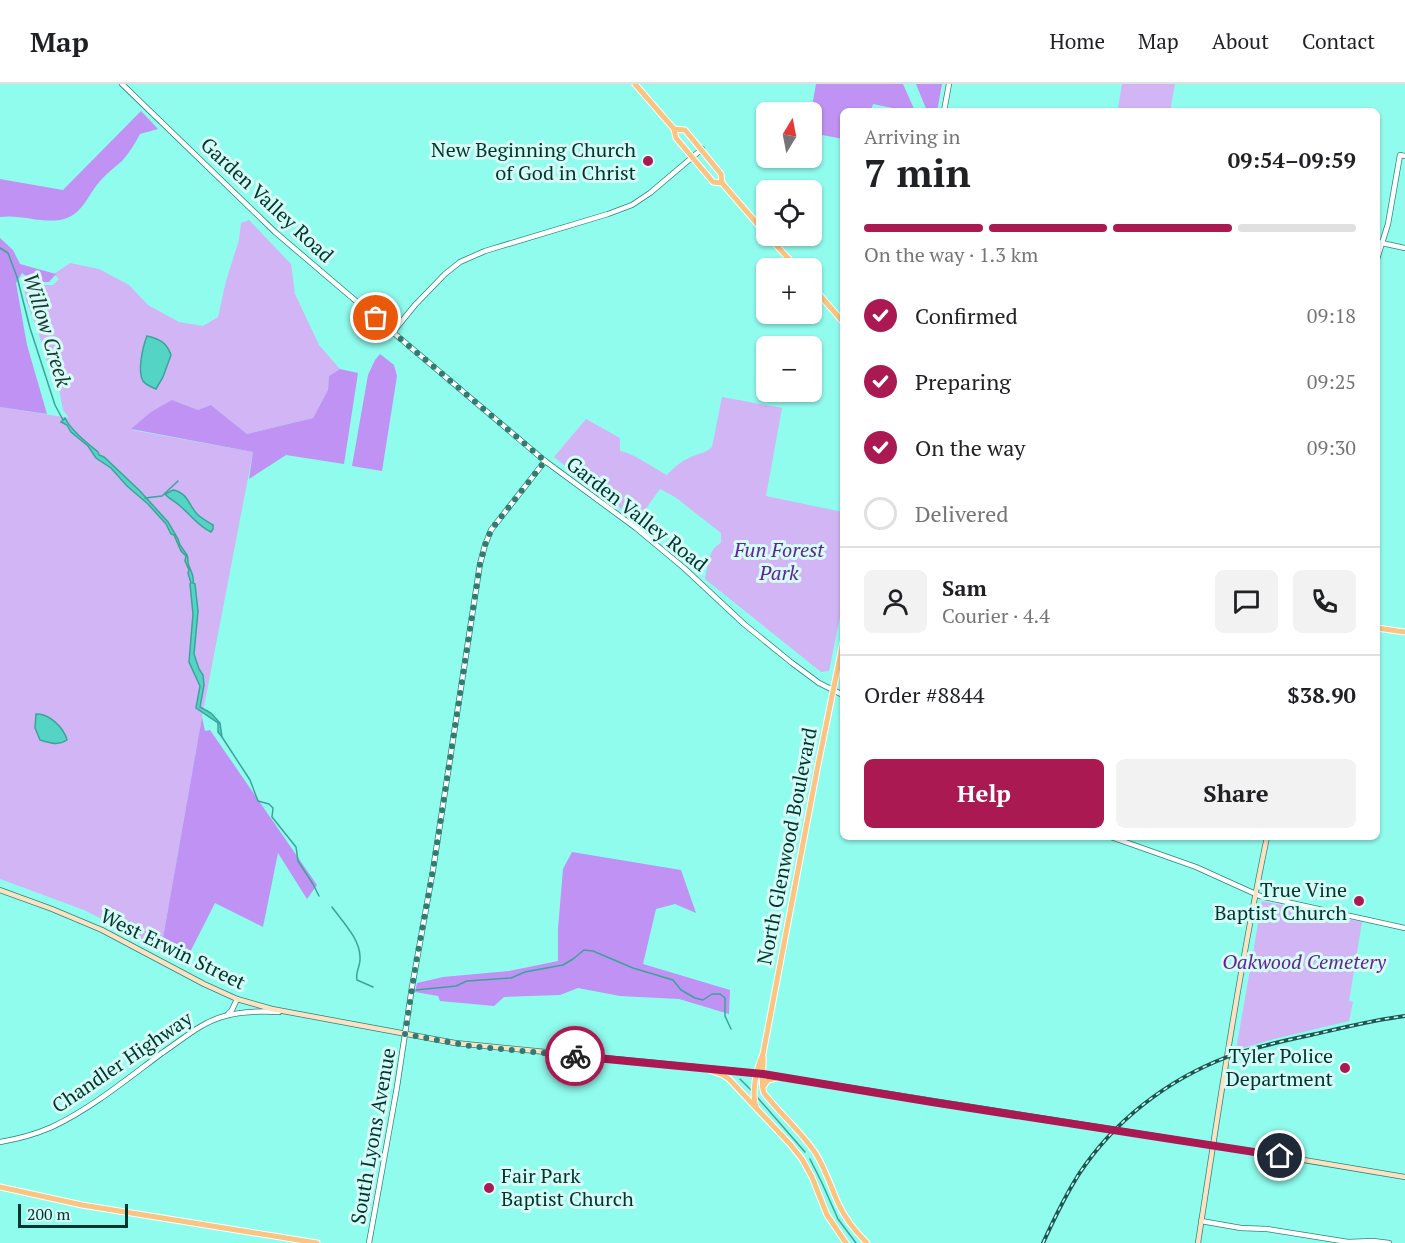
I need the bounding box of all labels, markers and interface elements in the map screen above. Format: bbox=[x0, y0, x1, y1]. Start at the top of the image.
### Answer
text: Map bbox=[30, 23, 89, 60]
text: Home bbox=[1049, 27, 1105, 55]
text: Map bbox=[1138, 27, 1179, 55]
text: About bbox=[1212, 27, 1269, 55]
text: Contact bbox=[1302, 27, 1375, 55]
north arrow bbox=[756, 102, 822, 168]
map controls bbox=[756, 102, 822, 402]
text: Arriving in bbox=[864, 123, 960, 150]
street label: Garden Valley Road bbox=[195, 131, 340, 268]
place label: New Beginning Church of God in Christ bbox=[431, 136, 637, 186]
text: 09:54–09:59 bbox=[1228, 145, 1356, 174]
text: 7 min bbox=[864, 146, 971, 198]
marker: New Beginning Church of God in Christ bbox=[641, 154, 655, 168]
button: locate bbox=[756, 180, 822, 246]
text: On the way · 1.3 km bbox=[864, 241, 1038, 268]
button: + bbox=[756, 258, 822, 324]
water label: Willow Creek bbox=[17, 269, 79, 391]
pin bbox=[350, 292, 401, 343]
icon: check bbox=[864, 299, 897, 332]
icon: bag bbox=[359, 301, 392, 334]
text: Confirmed bbox=[915, 301, 1018, 330]
text: 09:18 bbox=[1307, 302, 1356, 329]
button: − bbox=[756, 336, 822, 402]
icon: check bbox=[864, 365, 897, 398]
text: Preparing bbox=[915, 367, 1011, 396]
text: 09:25 bbox=[1307, 368, 1356, 395]
icon: check bbox=[864, 431, 897, 464]
text: On the way bbox=[915, 433, 1025, 462]
text: 09:30 bbox=[1307, 434, 1356, 461]
street label: Garden Valley Road bbox=[561, 450, 714, 577]
text: Delivered bbox=[915, 499, 1008, 528]
park label: Fun Forest Park bbox=[733, 536, 825, 586]
button: person bbox=[864, 570, 927, 633]
button: chat bbox=[1215, 570, 1278, 633]
button: phone bbox=[1293, 570, 1356, 633]
text: Sam bbox=[942, 573, 987, 602]
text: Courier · 4.4 bbox=[942, 602, 1050, 629]
text: Order #8844 bbox=[864, 680, 984, 709]
text: $38.90 bbox=[1287, 680, 1356, 709]
street label: North Glenwood Boulevard bbox=[750, 725, 823, 967]
button: Help bbox=[864, 759, 1104, 828]
button: Share bbox=[1116, 759, 1356, 828]
place label: True Vine Baptist Church bbox=[1214, 876, 1347, 926]
marker: True Vine Baptist Church bbox=[1352, 894, 1366, 908]
street label: West Erwin Street bbox=[96, 902, 251, 996]
park label: Oakwood Cemetery bbox=[1222, 948, 1387, 975]
street label: Chandler Highway bbox=[46, 1004, 198, 1119]
courier bbox=[545, 1026, 605, 1086]
icon: bike bbox=[559, 1040, 592, 1073]
place label: Tyler Police Department bbox=[1226, 1042, 1334, 1092]
street label: South Lyons Avenue bbox=[344, 1046, 401, 1226]
marker: Tyler Police Department bbox=[1338, 1061, 1352, 1075]
pin bbox=[1254, 1130, 1305, 1181]
icon: home bbox=[1263, 1139, 1296, 1172]
place label: Fair Park Baptist Church bbox=[501, 1162, 634, 1212]
marker: Fair Park Baptist Church bbox=[482, 1181, 496, 1195]
scale bar bbox=[18, 1201, 128, 1228]
text: 200 m bbox=[27, 1203, 70, 1225]

